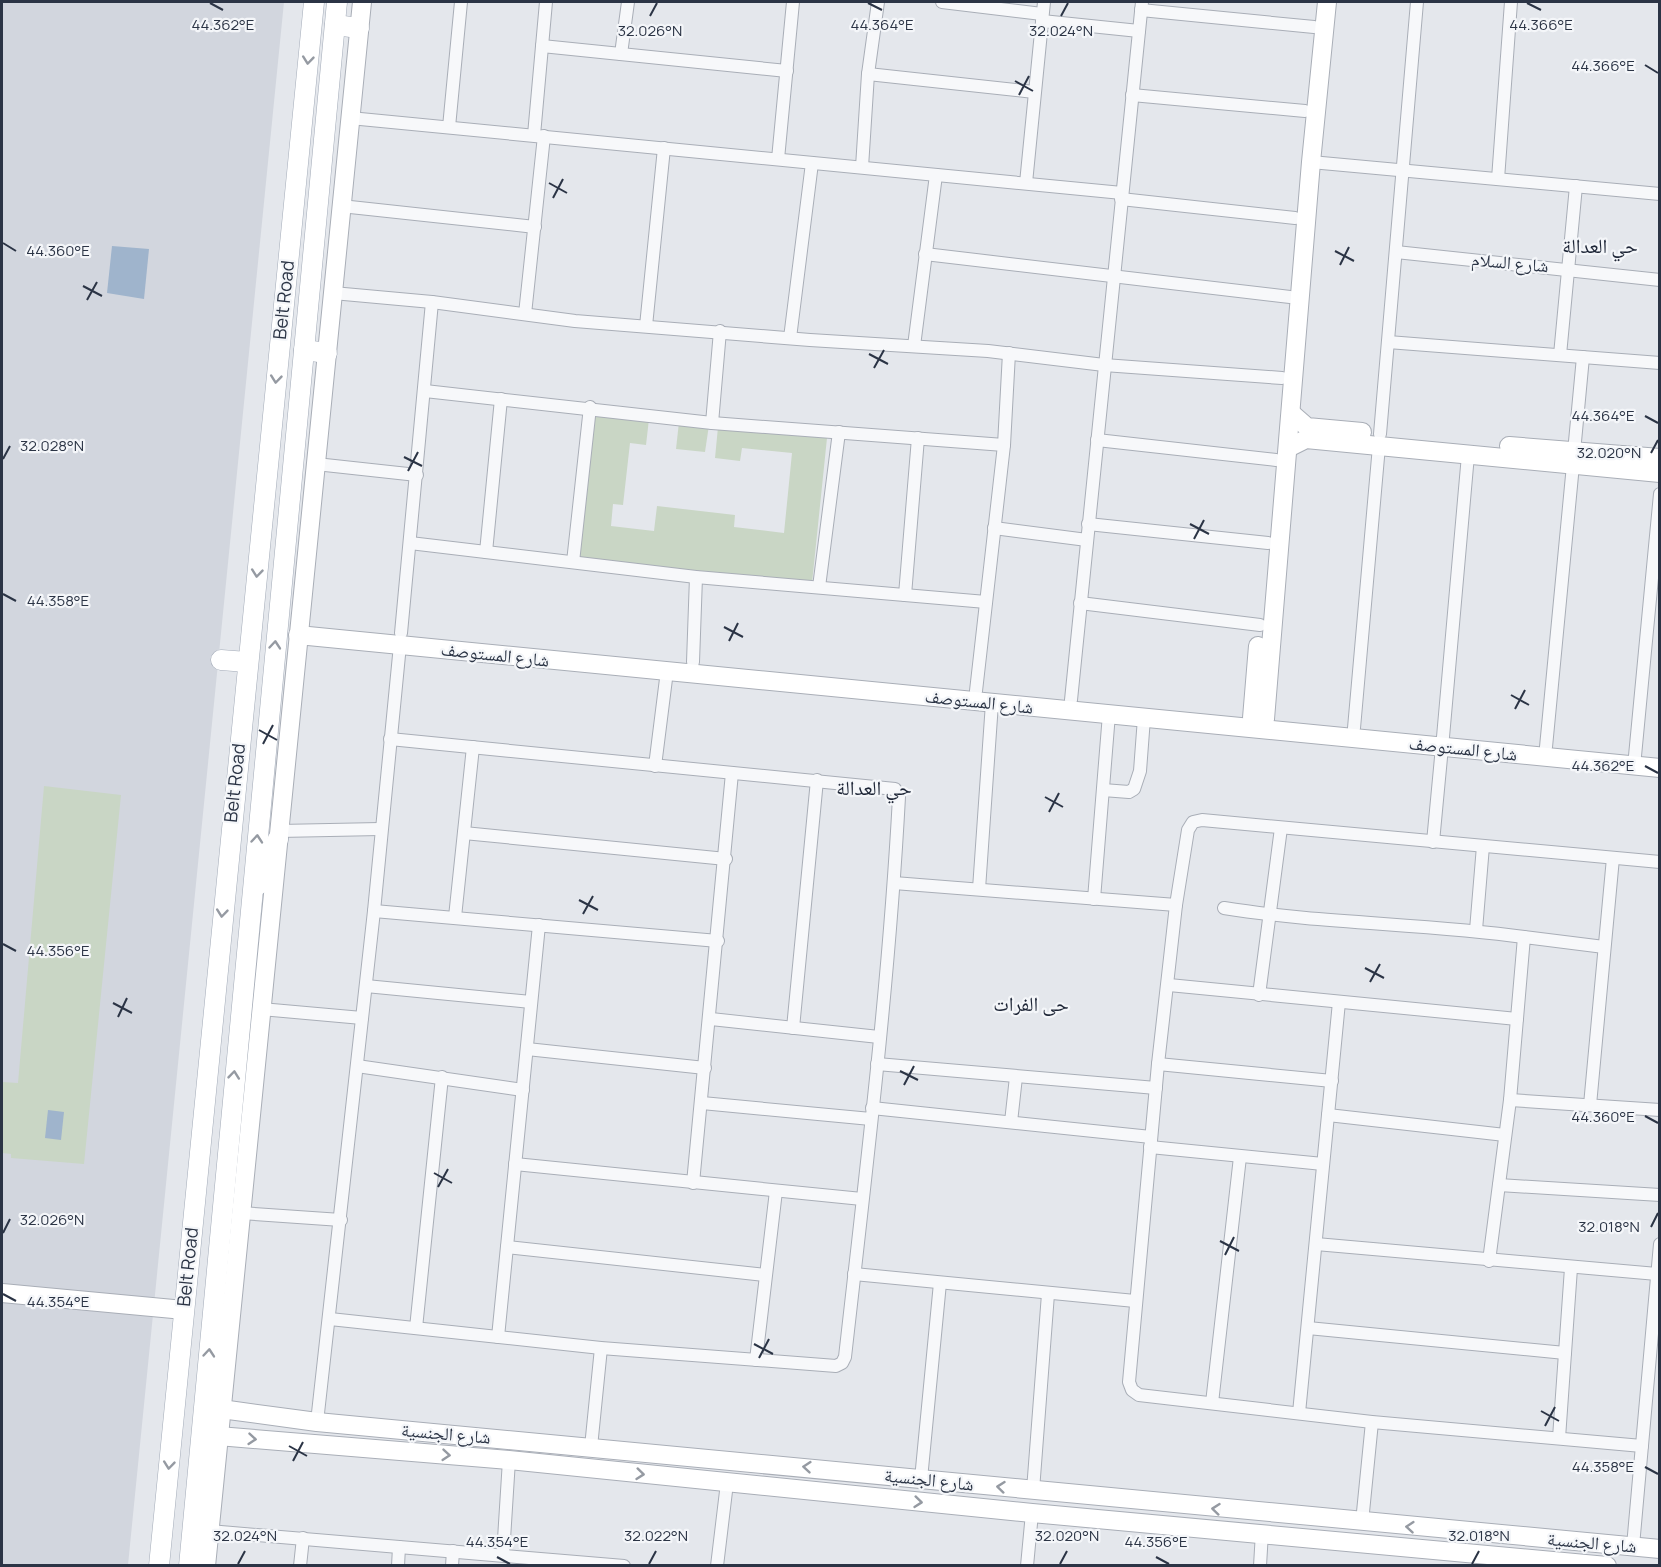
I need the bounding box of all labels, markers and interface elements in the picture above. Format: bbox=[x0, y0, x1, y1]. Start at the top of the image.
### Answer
text: 44.362°E bbox=[192, 14, 254, 35]
text: 44.364°E bbox=[850, 14, 914, 35]
text: 44.366°E bbox=[1509, 14, 1573, 35]
text: 32.026°N bbox=[618, 20, 682, 41]
text: 32.024°N bbox=[1029, 20, 1093, 41]
one-way arrow bbox=[302, 55, 315, 64]
text: 44.366°E bbox=[1571, 55, 1635, 76]
district label: حي العدالة bbox=[1562, 232, 1638, 262]
text: 44.360°E bbox=[26, 240, 90, 261]
street label: شارع السلام bbox=[1470, 247, 1550, 278]
street label: Belt Road bbox=[267, 259, 299, 341]
one-way arrow bbox=[270, 375, 283, 384]
text: 44.364°E bbox=[1571, 405, 1635, 426]
text: 32.028°N bbox=[20, 435, 84, 456]
text: 32.020°N bbox=[1577, 442, 1641, 463]
one-way arrow bbox=[251, 569, 264, 578]
text: 44.358°E bbox=[27, 590, 89, 611]
street label: شارع المستوصف bbox=[440, 636, 551, 672]
one-way arrow bbox=[268, 641, 281, 650]
street label: شارع المستوصف bbox=[924, 683, 1035, 719]
street label: شارع المستوصف bbox=[1408, 730, 1519, 766]
street label: Belt Road bbox=[218, 742, 250, 824]
text: 44.362°E bbox=[1572, 755, 1634, 776]
district label: حي العدالة bbox=[836, 774, 912, 804]
one-way arrow bbox=[250, 835, 263, 844]
one-way arrow bbox=[216, 909, 229, 918]
text: 44.356°E bbox=[27, 940, 89, 961]
district label: حی الفرات bbox=[993, 990, 1069, 1017]
one-way arrow bbox=[227, 1071, 240, 1080]
text: 44.360°E bbox=[1571, 1106, 1635, 1127]
text: 32.026°N bbox=[20, 1209, 84, 1230]
text: 32.018°N bbox=[1578, 1216, 1640, 1237]
street label: Belt Road bbox=[171, 1226, 203, 1308]
text: 44.354°E bbox=[27, 1291, 89, 1312]
one-way arrow bbox=[202, 1349, 215, 1358]
street label: شارع الجنسية bbox=[400, 1417, 492, 1449]
one-way arrow bbox=[247, 1432, 256, 1445]
one-way arrow bbox=[442, 1448, 451, 1461]
text: 44.358°E bbox=[1572, 1456, 1634, 1477]
one-way arrow bbox=[163, 1460, 176, 1469]
one-way arrow bbox=[802, 1461, 811, 1474]
street label: شارع الجنسية bbox=[883, 1462, 975, 1496]
one-way arrow bbox=[636, 1467, 645, 1480]
one-way arrow bbox=[996, 1481, 1005, 1494]
one-way arrow bbox=[913, 1495, 922, 1508]
one-way arrow bbox=[1211, 1503, 1220, 1516]
one-way arrow bbox=[1405, 1521, 1414, 1534]
text: 32.024°N bbox=[213, 1525, 277, 1546]
text: 32.022°N bbox=[624, 1525, 688, 1546]
text: 32.020°N bbox=[1035, 1525, 1099, 1546]
text: 32.018°N bbox=[1448, 1525, 1510, 1546]
street label: شارع الجنسية bbox=[1546, 1526, 1638, 1558]
text: 44.354°E bbox=[466, 1531, 528, 1552]
text: 44.356°E bbox=[1125, 1531, 1187, 1552]

